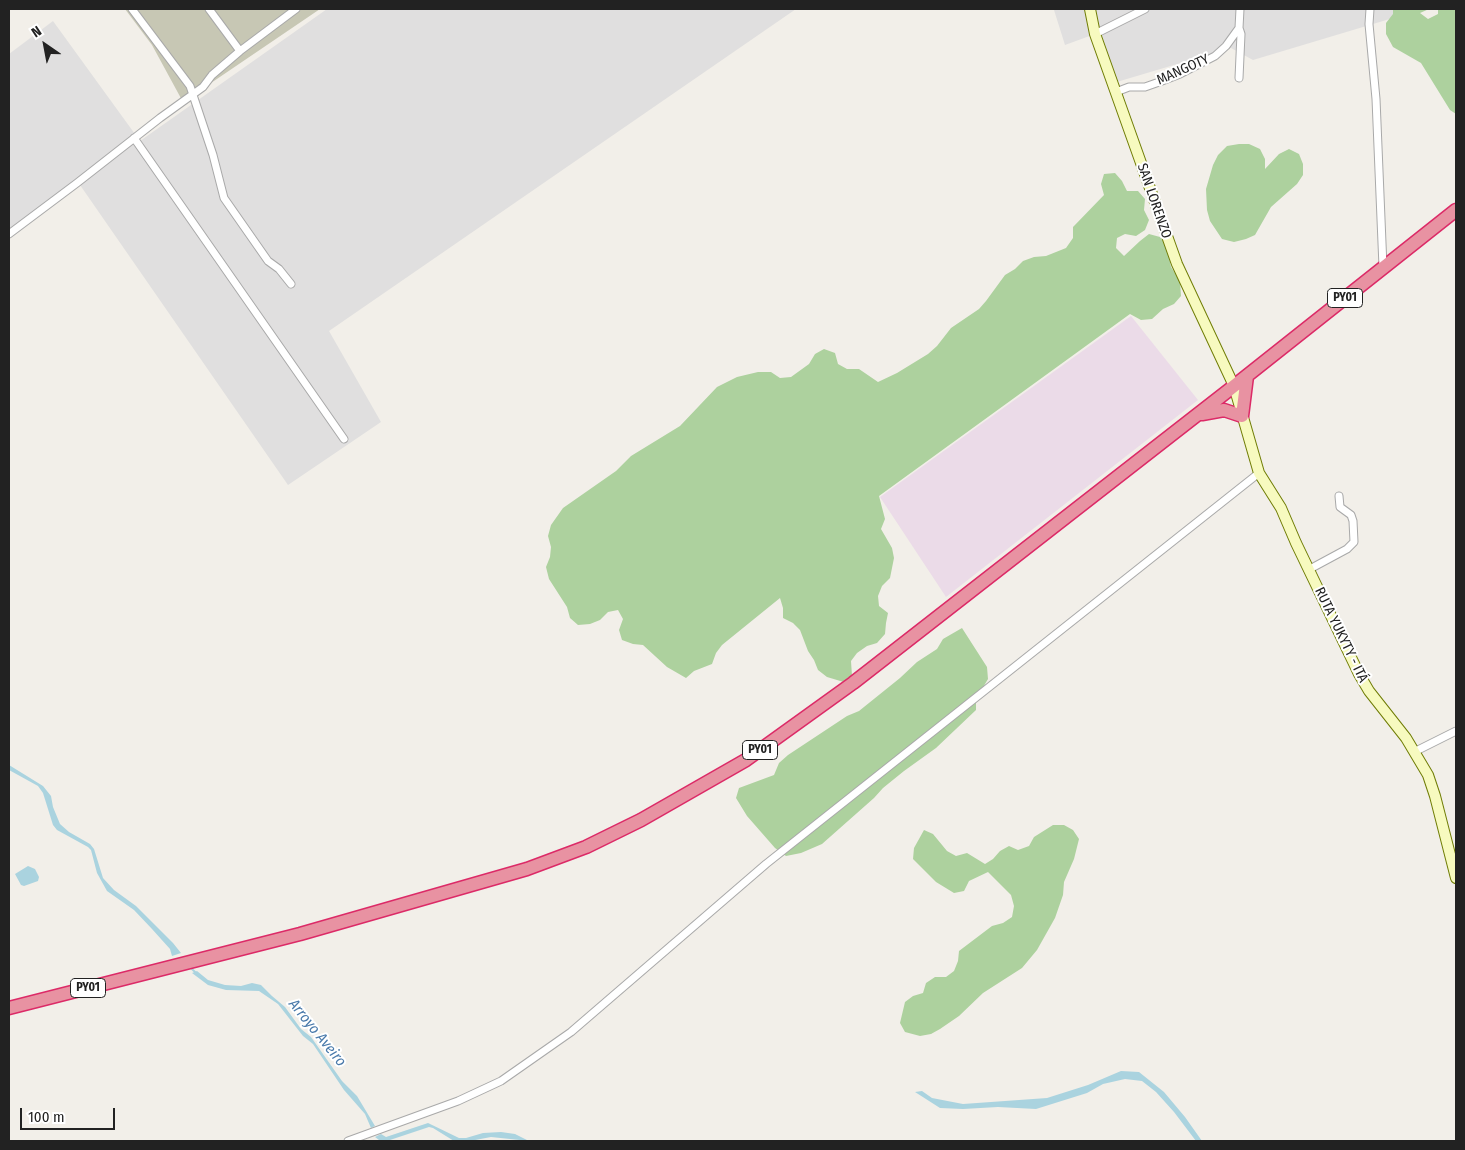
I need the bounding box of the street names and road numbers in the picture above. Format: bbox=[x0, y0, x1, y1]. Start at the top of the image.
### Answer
street label: MANGOTY bbox=[1154, 51, 1212, 89]
street label: SAN LORENZO bbox=[1133, 161, 1175, 241]
road number: PY01 bbox=[1328, 288, 1362, 308]
street label: RUTA YUKYTY - ITÁ bbox=[1311, 585, 1371, 685]
road number: PY01 bbox=[742, 740, 778, 760]
road number: PY01 bbox=[70, 978, 106, 998]

